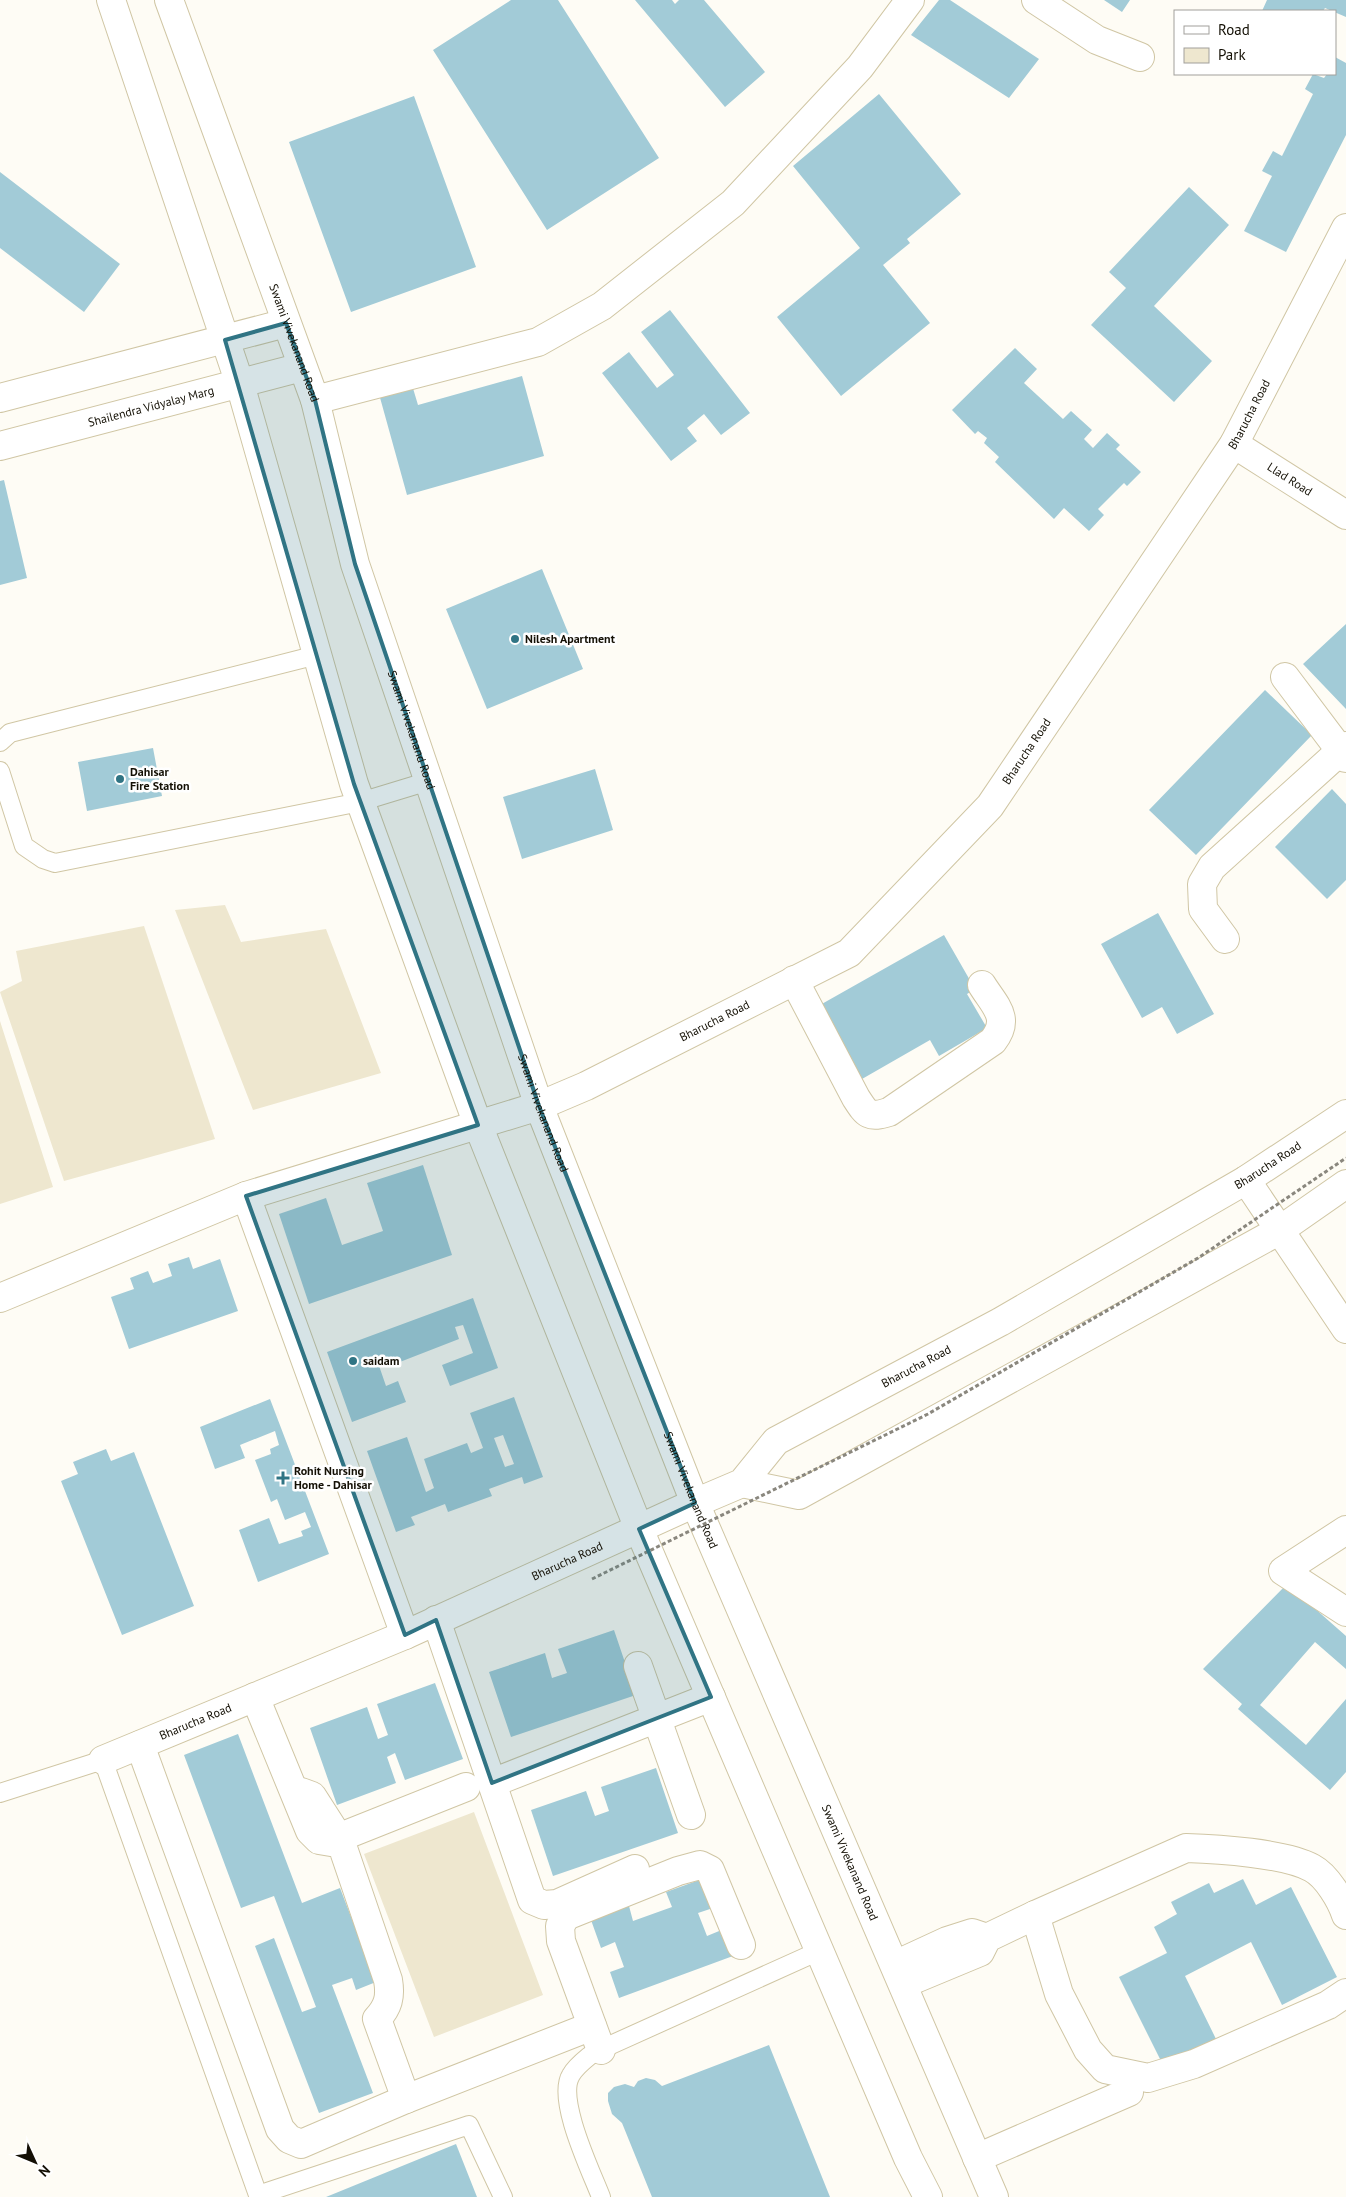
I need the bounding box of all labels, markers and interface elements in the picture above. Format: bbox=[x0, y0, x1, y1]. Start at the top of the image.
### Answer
legend bbox=[1174, 10, 1336, 75]
text: Road bbox=[1218, 20, 1250, 39]
text: Park bbox=[1218, 45, 1246, 64]
street label: Swami Vivekanand Road bbox=[266, 282, 323, 404]
street label: Bharucha Road bbox=[1224, 377, 1273, 452]
street label: Shailendra Vidyalay Marg bbox=[86, 382, 215, 430]
street label: Llad Road bbox=[1265, 459, 1315, 499]
place label: Nilesh Apartment bbox=[525, 631, 616, 646]
marker: Nilesh Apartment bbox=[509, 633, 521, 645]
street label: Swami Vivekanand Road bbox=[385, 668, 439, 791]
street label: Bharucha Road bbox=[999, 715, 1054, 787]
place label: Dahisar Fire Station bbox=[130, 764, 190, 793]
marker: Dahisar Fire Station bbox=[114, 773, 126, 785]
street label: Bharucha Road bbox=[677, 997, 752, 1045]
street label: Swami Vivekanand Road bbox=[515, 1052, 572, 1174]
street label: Bharucha Road bbox=[1231, 1138, 1304, 1192]
street label: Bharucha Road bbox=[879, 1341, 953, 1391]
place label: saidam bbox=[363, 1353, 400, 1368]
marker: saidam bbox=[347, 1355, 359, 1367]
street label: Swami Vivekanand Road bbox=[661, 1429, 722, 1551]
place label: Rohit Nursing Home - Dahisar bbox=[294, 1463, 372, 1492]
marker: Rohit Nursing Home - Dahisar bbox=[276, 1471, 290, 1485]
street label: Bharucha Road bbox=[529, 1538, 605, 1583]
street label: Bharucha Road bbox=[157, 1700, 234, 1743]
street label: Swami Vivekanand Road bbox=[819, 1802, 882, 1923]
north arrow bbox=[10, 2137, 60, 2187]
text: N bbox=[35, 2161, 54, 2181]

